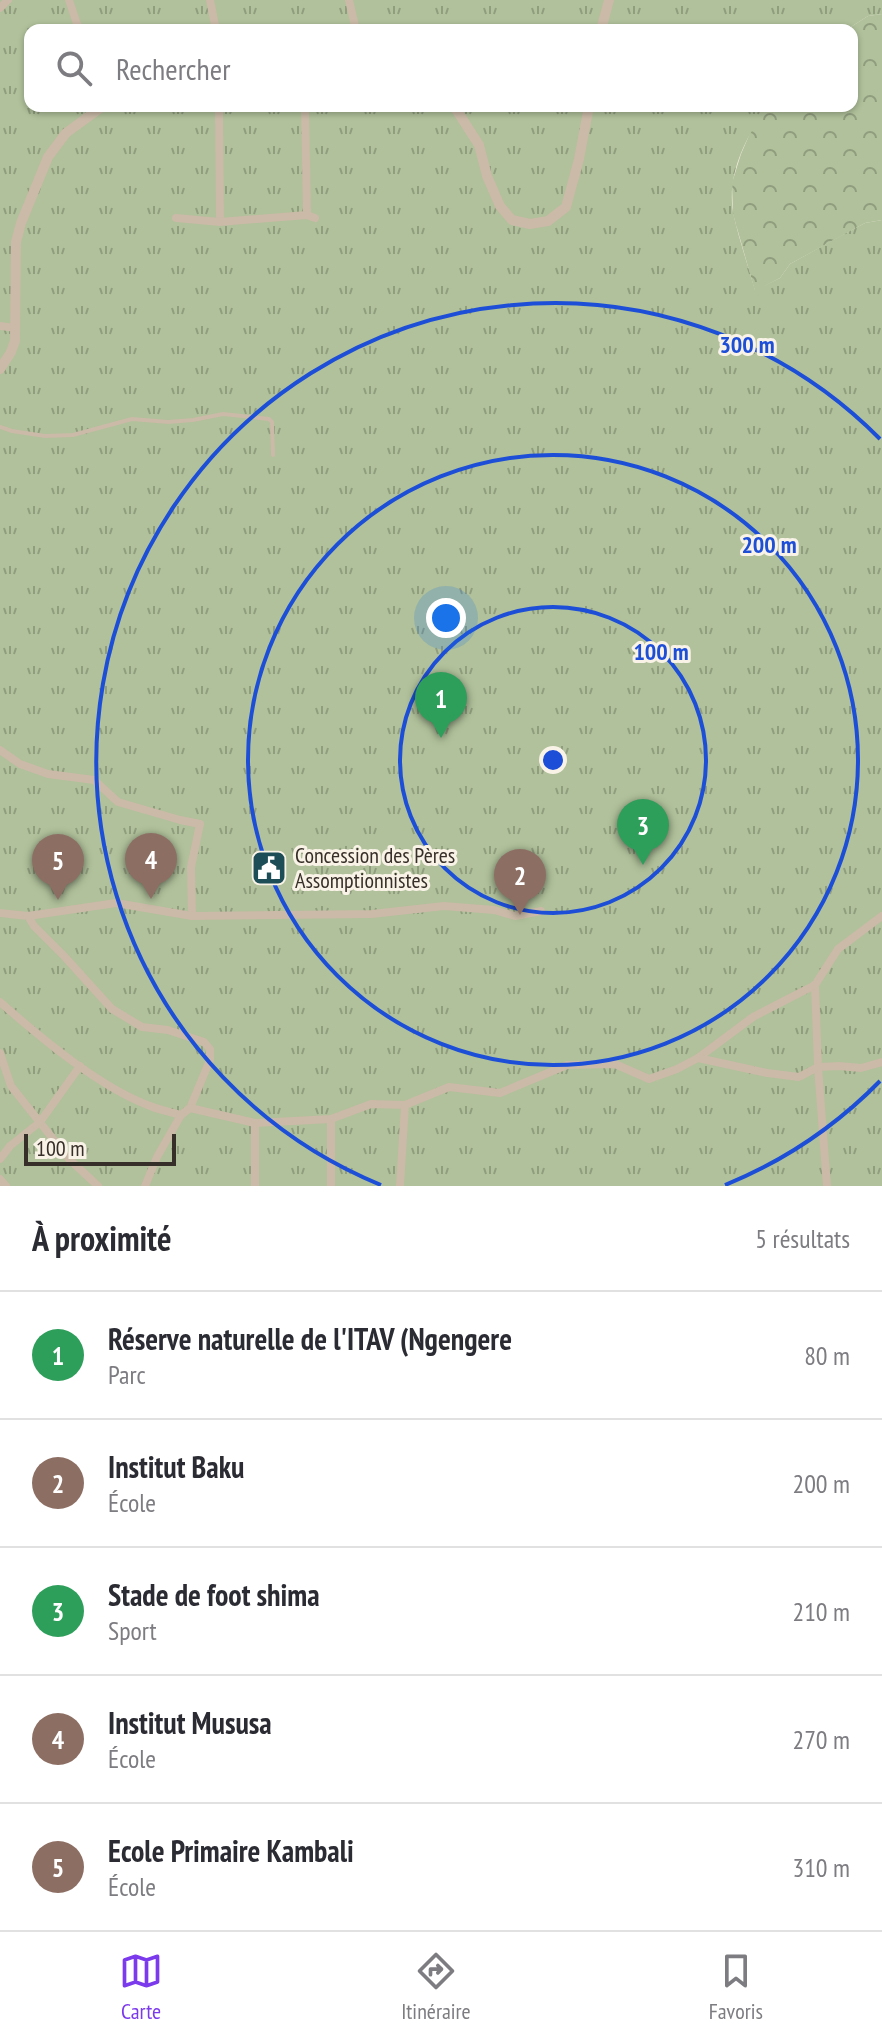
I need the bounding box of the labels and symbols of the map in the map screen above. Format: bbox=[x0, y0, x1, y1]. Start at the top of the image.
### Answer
text: 300 m bbox=[719, 329, 775, 360]
text: 200 m bbox=[741, 529, 797, 560]
your location bbox=[426, 598, 466, 638]
text: 100 m bbox=[633, 636, 689, 667]
pin: 1 bbox=[415, 672, 467, 738]
centre of rings bbox=[539, 746, 567, 774]
pin: 3 bbox=[617, 799, 669, 865]
pin: 4 bbox=[125, 833, 177, 899]
pin: 5 bbox=[32, 834, 84, 900]
place label: Concession des Pères Assomptionnistes bbox=[295, 841, 455, 894]
public building icon: Concession des Pères Assomptionnistes bbox=[250, 849, 288, 887]
pin: 2 bbox=[494, 849, 546, 915]
scale bar bbox=[24, 1130, 176, 1166]

